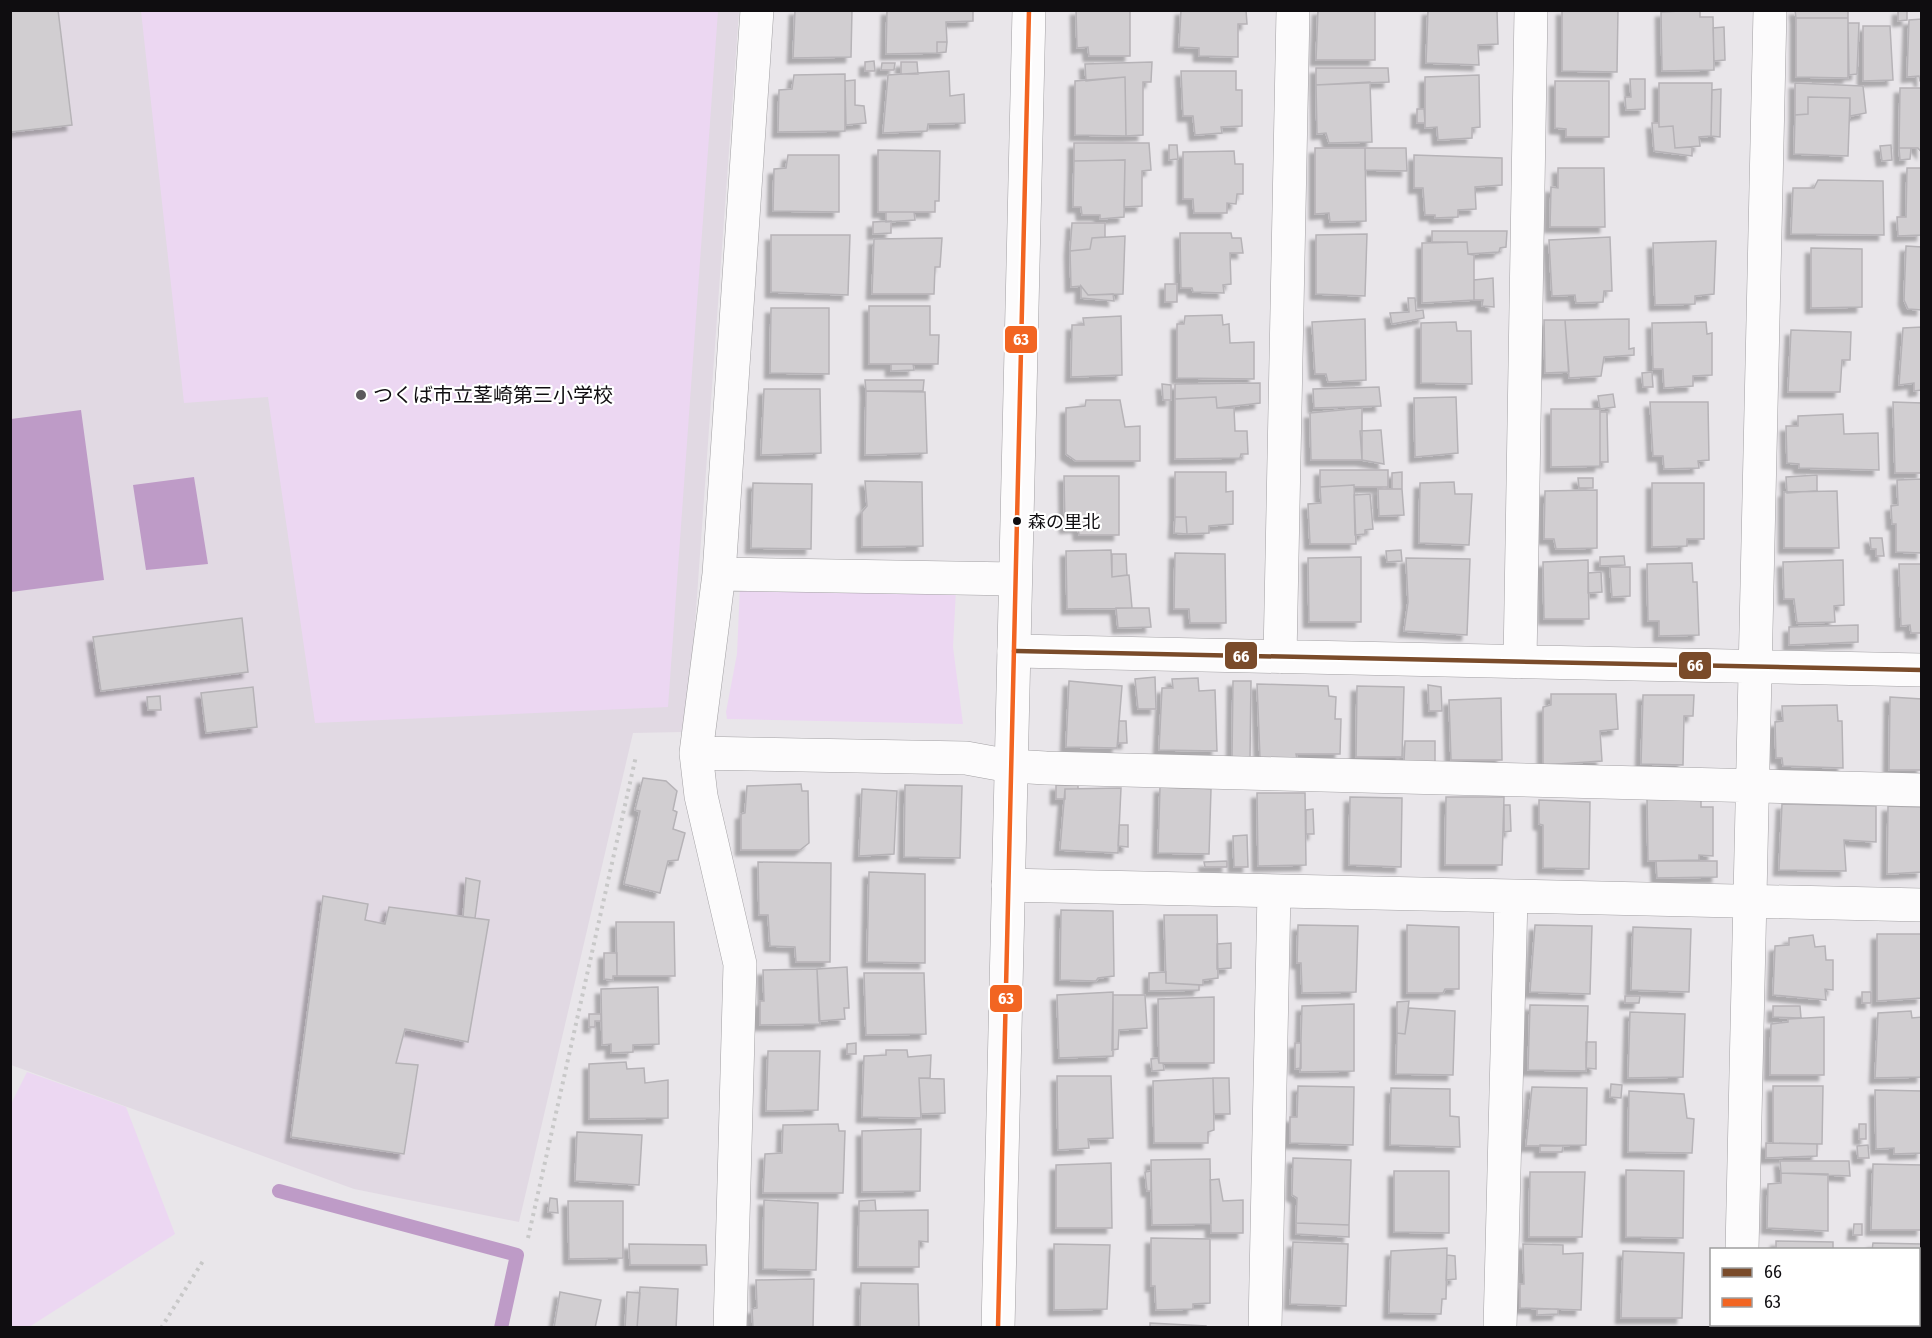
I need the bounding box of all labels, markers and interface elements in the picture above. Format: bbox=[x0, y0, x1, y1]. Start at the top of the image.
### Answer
line badge: 63 bbox=[1004, 325, 1038, 354]
text: 63 bbox=[1013, 330, 1029, 349]
place label: つくば市立茎崎第三小学校 bbox=[373, 383, 613, 407]
marker: つくば市立茎崎第三小学校 bbox=[354, 388, 368, 402]
place label: 森の里北 bbox=[1028, 511, 1100, 533]
marker: 森の里北 bbox=[1011, 515, 1023, 527]
line badge: 66 bbox=[1224, 641, 1258, 670]
text: 66 bbox=[1233, 647, 1249, 666]
line badge: 66 bbox=[1678, 651, 1712, 680]
text: 66 bbox=[1687, 656, 1703, 675]
line badge: 63 bbox=[989, 984, 1023, 1013]
text: 63 bbox=[998, 989, 1014, 1008]
legend bbox=[1710, 1248, 1920, 1326]
text: 66 bbox=[1764, 1261, 1782, 1283]
text: 63 bbox=[1764, 1291, 1781, 1313]

